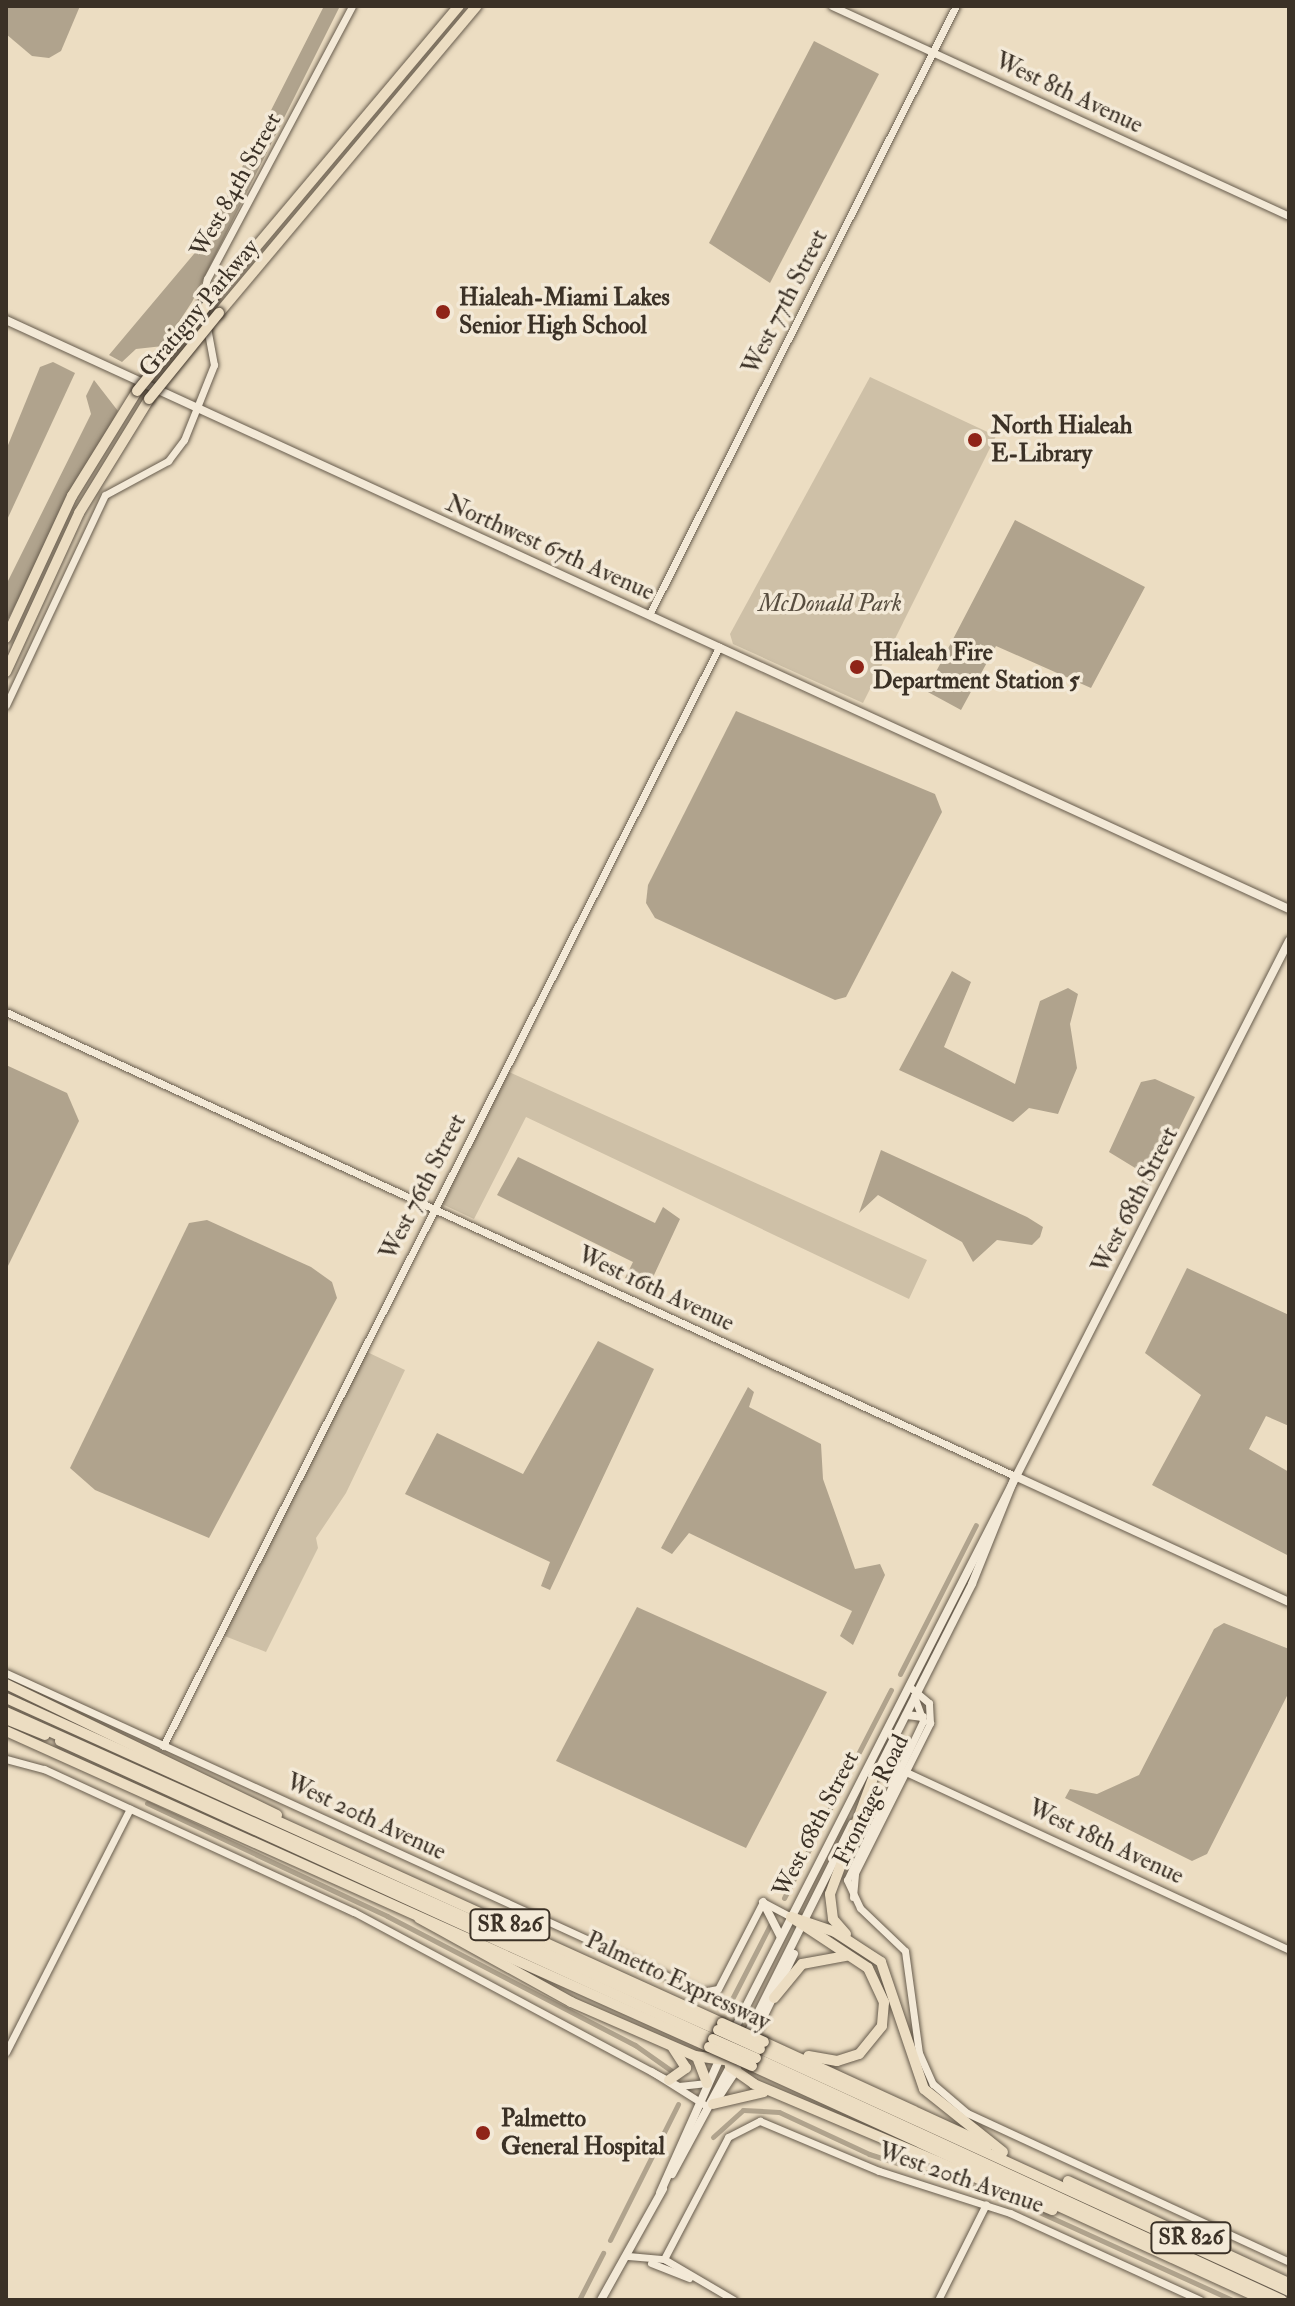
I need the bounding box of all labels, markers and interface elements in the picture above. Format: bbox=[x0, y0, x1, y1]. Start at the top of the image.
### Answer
street label: West 8th Avenue bbox=[991, 46, 1147, 140]
street label: West 84th Street bbox=[184, 108, 288, 262]
street label: West 77th Street bbox=[736, 225, 834, 379]
street label: Gratigny Parkway bbox=[133, 233, 265, 383]
place label: Hialeah-Miami Lakes Senior High School bbox=[459, 284, 670, 340]
marker: Hialeah-Miami Lakes Senior High School bbox=[434, 303, 452, 321]
place label: North Hialeah E-Library bbox=[991, 412, 1132, 468]
marker: North Hialeah E-Library bbox=[966, 431, 984, 449]
street label: Northwest 67th Avenue bbox=[441, 489, 659, 607]
park label: McDonald Park bbox=[758, 590, 902, 618]
place label: Hialeah Fire Department Station 5 bbox=[873, 639, 1079, 695]
marker: Hialeah Fire Department Station 5 bbox=[848, 658, 866, 676]
street label: West 76th Street bbox=[374, 1109, 472, 1265]
street label: West 68th Street bbox=[1086, 1122, 1184, 1278]
street label: West 16th Avenue bbox=[573, 1240, 739, 1338]
street label: Frontage Road bbox=[827, 1730, 915, 1870]
street label: West 68th Street bbox=[767, 1746, 865, 1902]
street label: West 20th Avenue bbox=[282, 1767, 450, 1867]
street label: West 18th Avenue bbox=[1024, 1793, 1188, 1891]
road number: SR 826 bbox=[468, 1907, 552, 1943]
street label: Palmetto Expressway bbox=[581, 1926, 775, 2036]
place label: Palmetto General Hospital bbox=[501, 2105, 665, 2161]
marker: Palmetto General Hospital bbox=[472, 2122, 494, 2144]
street label: West 20th Avenue bbox=[875, 2136, 1047, 2220]
road number: SR 826 bbox=[1149, 2220, 1233, 2256]

